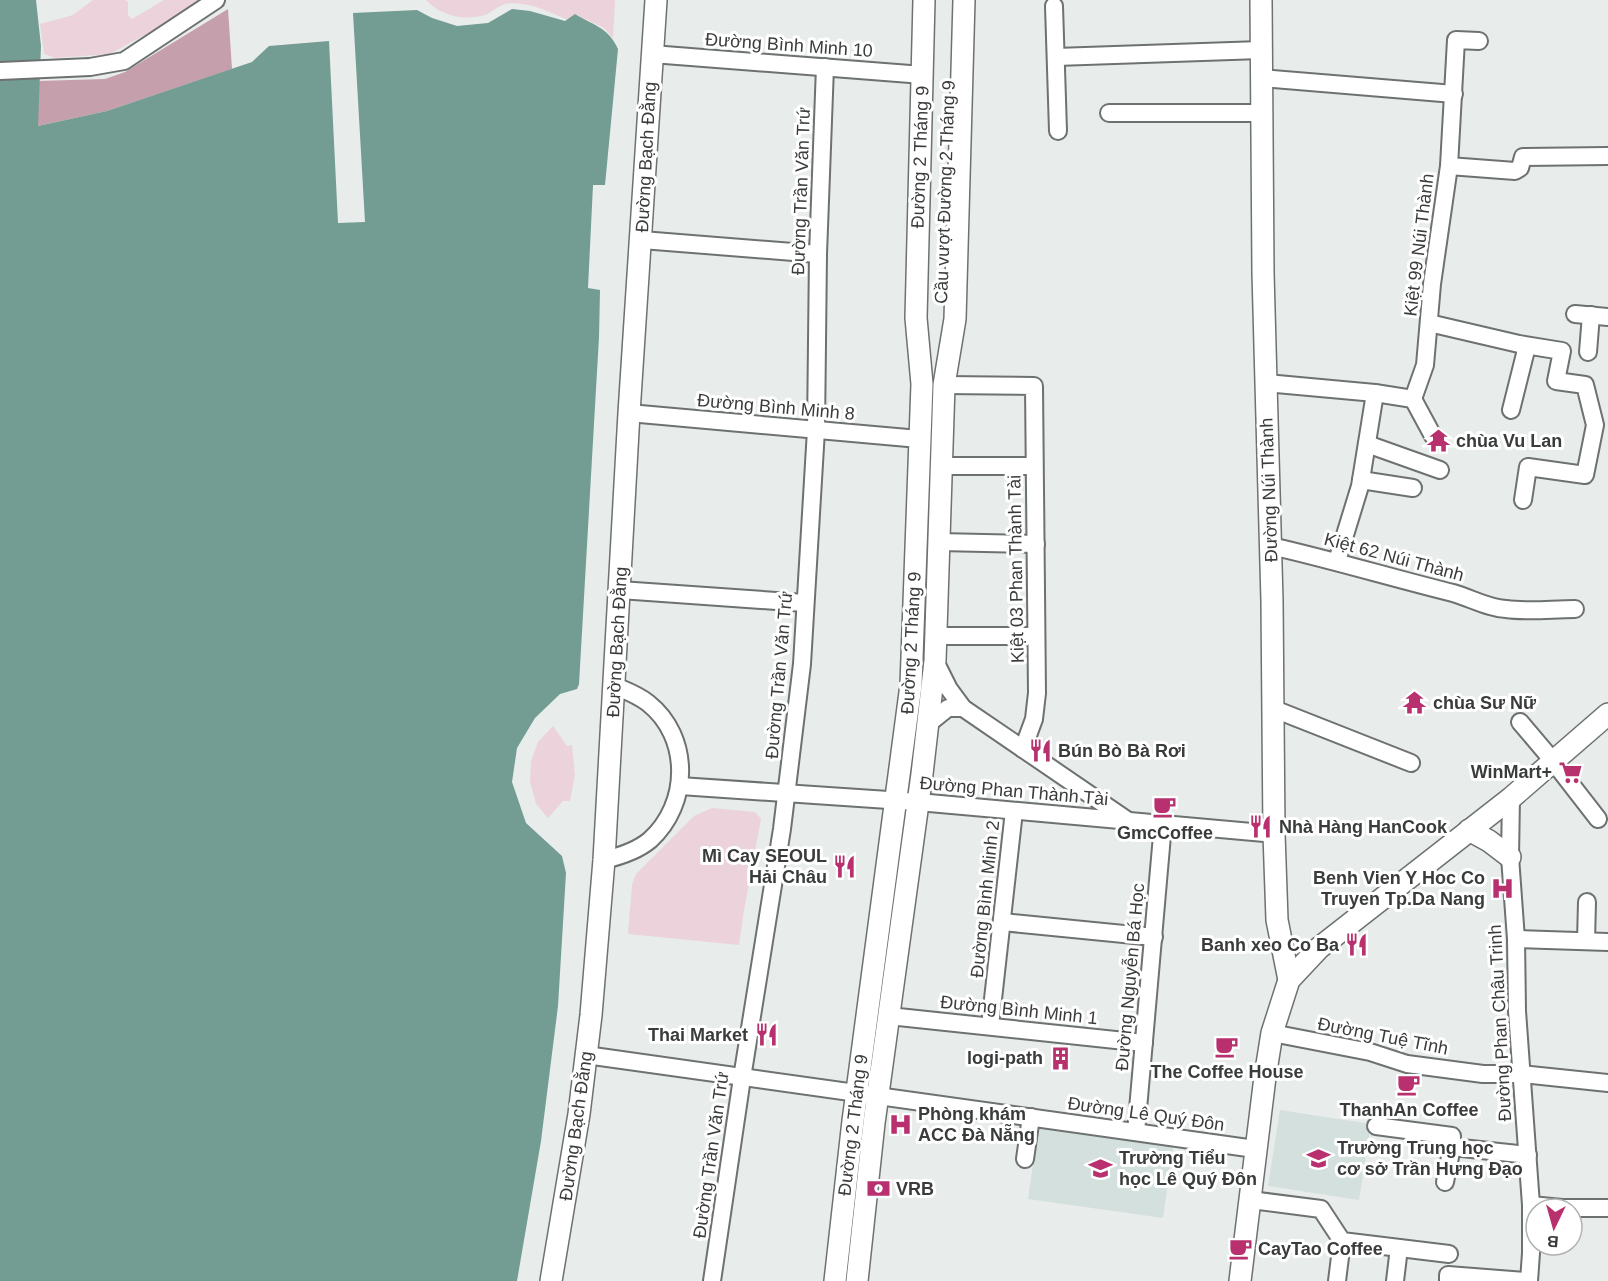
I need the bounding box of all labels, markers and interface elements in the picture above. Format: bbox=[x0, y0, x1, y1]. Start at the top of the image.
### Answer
street label: Đường Bình Minh 10 bbox=[705, 29, 873, 61]
street label: Cầu vượt Đường 2 Tháng 9 bbox=[931, 80, 959, 304]
street label: Đường Bạch Đằng bbox=[631, 81, 660, 233]
street label: Đường 2 Tháng 9 bbox=[908, 85, 932, 229]
street label: Đường Trần Văn Trứ bbox=[788, 107, 814, 275]
street label: Kiệt 99 Núi Thành bbox=[1400, 172, 1438, 318]
street label: Đường Bình Minh 8 bbox=[696, 390, 856, 424]
street label: Đường Núi Thành bbox=[1256, 417, 1282, 563]
temple icon: chùa Vu Lan bbox=[1425, 428, 1451, 454]
place label: chùa Vu Lan bbox=[1456, 431, 1562, 451]
street label: Kiệt 03 Phan Thành Tài bbox=[1004, 475, 1028, 663]
street label: Kiệt 62 Núi Thành bbox=[1322, 529, 1466, 585]
street label: Đường Bạch Đằng bbox=[602, 566, 631, 718]
street label: Đường 2 Tháng 9 bbox=[897, 571, 925, 715]
street label: Đường Trần Văn Trứ bbox=[762, 590, 796, 760]
temple icon: chùa Sư Nữ bbox=[1402, 690, 1428, 716]
place label: chùa Sư Nữ bbox=[1433, 693, 1537, 713]
restaurant icon: Bún Bò Bà Rơi bbox=[1027, 738, 1053, 764]
place label: Bún Bò Bà Rơi bbox=[1058, 741, 1186, 761]
supermarket icon: WinMart+ bbox=[1557, 759, 1583, 785]
place label: WinMart+ bbox=[1471, 762, 1552, 782]
street label: Đường Phan Thành Tài bbox=[919, 773, 1109, 809]
cafe icon: GmcCoffee bbox=[1152, 794, 1178, 820]
restaurant icon: Nhà Hàng HanCook bbox=[1248, 814, 1274, 840]
place label: Nhà Hàng HanCook bbox=[1279, 817, 1448, 837]
street label: Đường Bình Minh 2 bbox=[967, 819, 1003, 979]
place label: GmcCoffee bbox=[1117, 823, 1213, 843]
place label: Mì Cay SEOUL Hải Châu bbox=[702, 846, 827, 887]
restaurant icon: Mì Cay SEOUL Hải Châu bbox=[832, 853, 858, 879]
place label: Benh Vien Y Hoc Co Truyen Tp.Da Nang bbox=[1313, 868, 1485, 909]
hospital icon: Benh Vien Y Hoc Co Truyen Tp.Da Nang bbox=[1490, 875, 1516, 901]
street label: Đường Nguyễn Bá Học bbox=[1111, 882, 1148, 1071]
street label: Đường Phan Châu Trinh bbox=[1485, 924, 1515, 1122]
restaurant icon: Banh xeo Co Ba bbox=[1344, 932, 1370, 958]
place label: Banh xeo Co Ba bbox=[1201, 935, 1340, 955]
street label: Đường Bình Minh 1 bbox=[939, 992, 1099, 1028]
street label: Đường Tuệ Tĩnh bbox=[1316, 1014, 1450, 1058]
restaurant icon: Thai Market bbox=[753, 1022, 779, 1048]
place label: Thai Market bbox=[648, 1025, 748, 1045]
cafe icon: The Coffee House bbox=[1214, 1033, 1240, 1059]
building icon: logi-path bbox=[1048, 1045, 1074, 1071]
place label: logi-path bbox=[967, 1048, 1043, 1068]
street label: Đường Bạch Đằng bbox=[555, 1050, 596, 1202]
street label: Đường 2 Tháng 9 bbox=[834, 1053, 872, 1197]
place label: The Coffee House bbox=[1150, 1062, 1304, 1082]
street label: Đường Trần Văn Trứ bbox=[689, 1070, 733, 1240]
cafe icon: ThanhAn Coffee bbox=[1396, 1071, 1422, 1097]
street label: Đường Lê Quý Đôn bbox=[1066, 1093, 1226, 1135]
place label: ThanhAn Coffee bbox=[1340, 1100, 1479, 1120]
place label: Phòng khám ACC Đà Nẵng bbox=[918, 1104, 1035, 1145]
hospital icon: Phòng khám ACC Đà Nẵng bbox=[887, 1111, 913, 1137]
place label: Trường Trung học cơ sở Trần Hưng Đạo bbox=[1337, 1138, 1523, 1179]
school or university icon: Trường Trung học cơ sở Trần Hưng Đạo bbox=[1306, 1145, 1332, 1171]
place label: Trường Tiểu học Lê Quý Đôn bbox=[1119, 1148, 1257, 1189]
school or university icon: Trường Tiểu học Lê Quý Đôn bbox=[1088, 1155, 1114, 1181]
bank icon: VRB bbox=[865, 1176, 891, 1202]
place label: VRB bbox=[896, 1179, 934, 1199]
north arrow bbox=[1524, 1197, 1584, 1257]
text: B bbox=[1546, 1232, 1559, 1250]
cafe icon: CayTao Coffee bbox=[1227, 1236, 1253, 1262]
place label: CayTao Coffee bbox=[1258, 1239, 1383, 1259]

